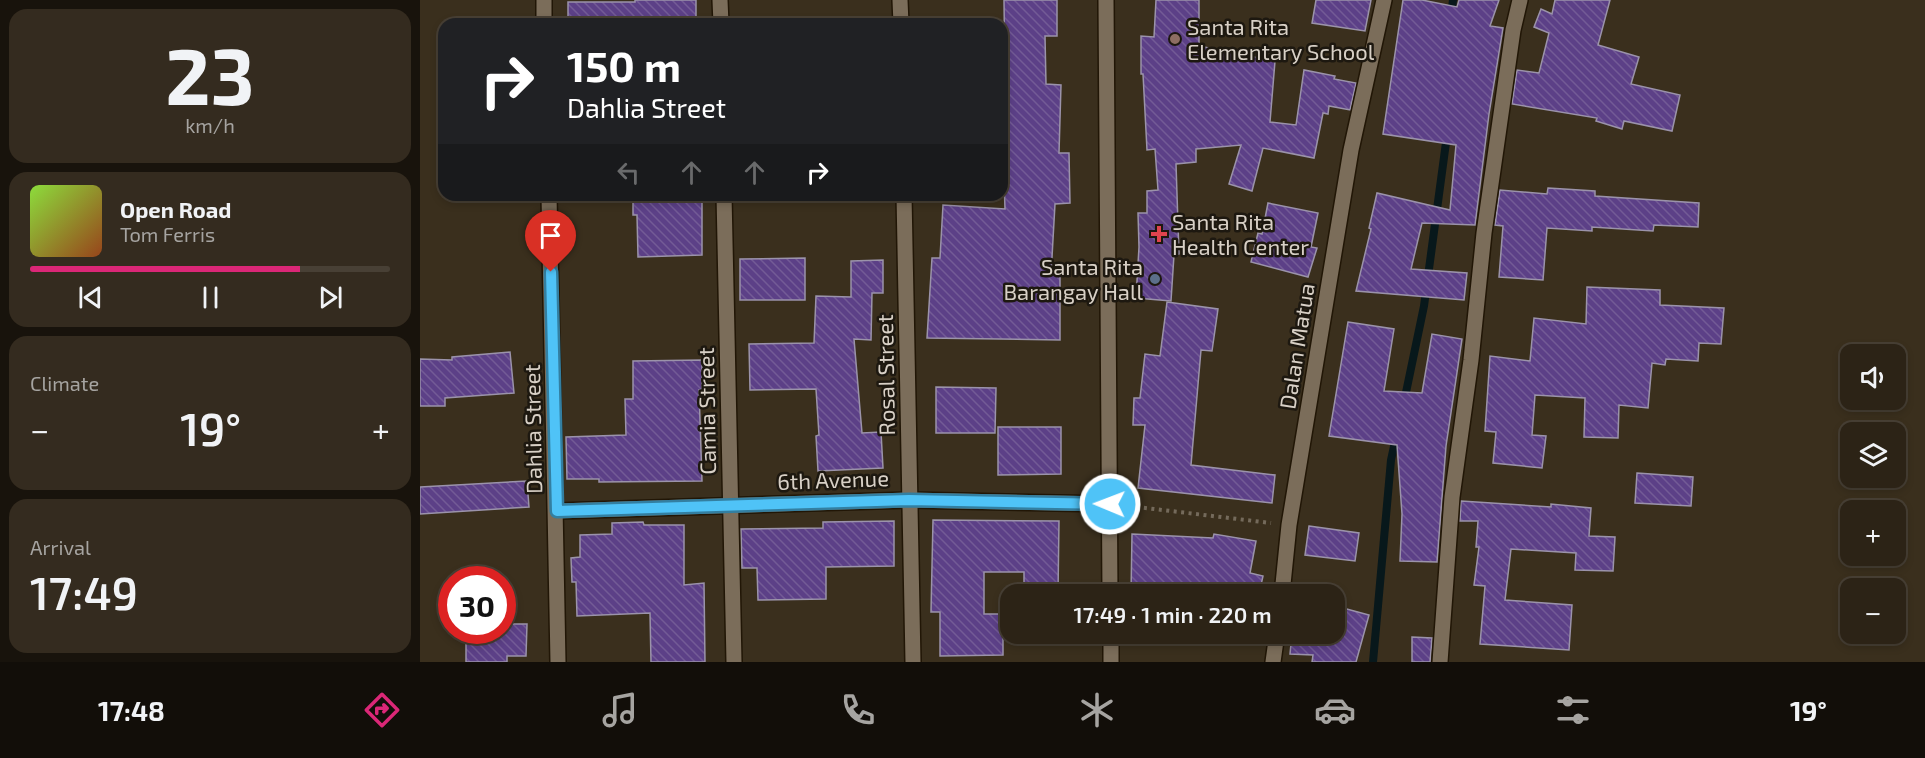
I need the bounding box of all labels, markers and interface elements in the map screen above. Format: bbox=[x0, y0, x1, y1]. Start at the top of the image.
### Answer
place label: Santa Rita Elementary School bbox=[1187, 13, 1375, 64]
text: 23 bbox=[165, 27, 255, 121]
marker: Santa Rita Elementary School bbox=[1168, 32, 1182, 46]
text: 150 m bbox=[567, 40, 681, 90]
icon: right bbox=[468, 42, 546, 120]
text: Dahlia Street bbox=[567, 91, 726, 123]
text: km/h bbox=[185, 113, 235, 137]
icon: left bbox=[612, 156, 645, 189]
icon: ahead bbox=[675, 156, 708, 189]
icon: ahead bbox=[738, 156, 771, 189]
icon: right bbox=[801, 156, 834, 189]
text: Open Road bbox=[120, 196, 232, 222]
place label: Santa Rita Health Center bbox=[1172, 208, 1309, 259]
pin bbox=[525, 210, 576, 272]
icon: arrive bbox=[534, 219, 567, 252]
text: Tom Ferris bbox=[120, 222, 215, 246]
marker: Santa Rita Health Center bbox=[1150, 225, 1168, 243]
place label: Santa Rita Barangay Hall bbox=[1003, 253, 1143, 304]
marker: Santa Rita Barangay Hall bbox=[1148, 272, 1162, 286]
icon: previous bbox=[74, 281, 107, 314]
icon: pause bbox=[194, 281, 227, 314]
icon: next bbox=[314, 281, 347, 314]
street label: Dalan Matua bbox=[1273, 281, 1319, 411]
street label: Rosal Street bbox=[871, 314, 899, 436]
map controls bbox=[1840, 344, 1906, 644]
button: sound bbox=[1840, 344, 1906, 410]
street label: Camia Street bbox=[692, 347, 720, 475]
street label: Dahlia Street bbox=[518, 364, 546, 494]
text: Climate bbox=[30, 371, 99, 395]
text: 19° bbox=[180, 401, 241, 455]
text: − bbox=[30, 409, 49, 449]
text: + bbox=[372, 409, 390, 449]
button: layers bbox=[1840, 422, 1906, 488]
street label: 6th Avenue bbox=[777, 464, 889, 494]
position arrow bbox=[1078, 472, 1142, 536]
button: + bbox=[1840, 500, 1906, 566]
text: Arrival bbox=[30, 535, 91, 559]
text: 17:49 bbox=[30, 565, 138, 619]
speed limit sign: 30 bbox=[438, 566, 516, 644]
button: − bbox=[1840, 578, 1906, 644]
text: 17:49 · 1 min · 220 m bbox=[1074, 601, 1271, 627]
icon: directions bbox=[361, 689, 403, 731]
icon: music bbox=[599, 689, 641, 731]
icon: phone bbox=[837, 689, 879, 731]
icon: climate bbox=[1076, 689, 1118, 731]
icon: car bbox=[1314, 689, 1356, 731]
icon: filters bbox=[1552, 689, 1594, 731]
text: 17:48 bbox=[98, 694, 165, 726]
text: 19° bbox=[1790, 694, 1827, 726]

